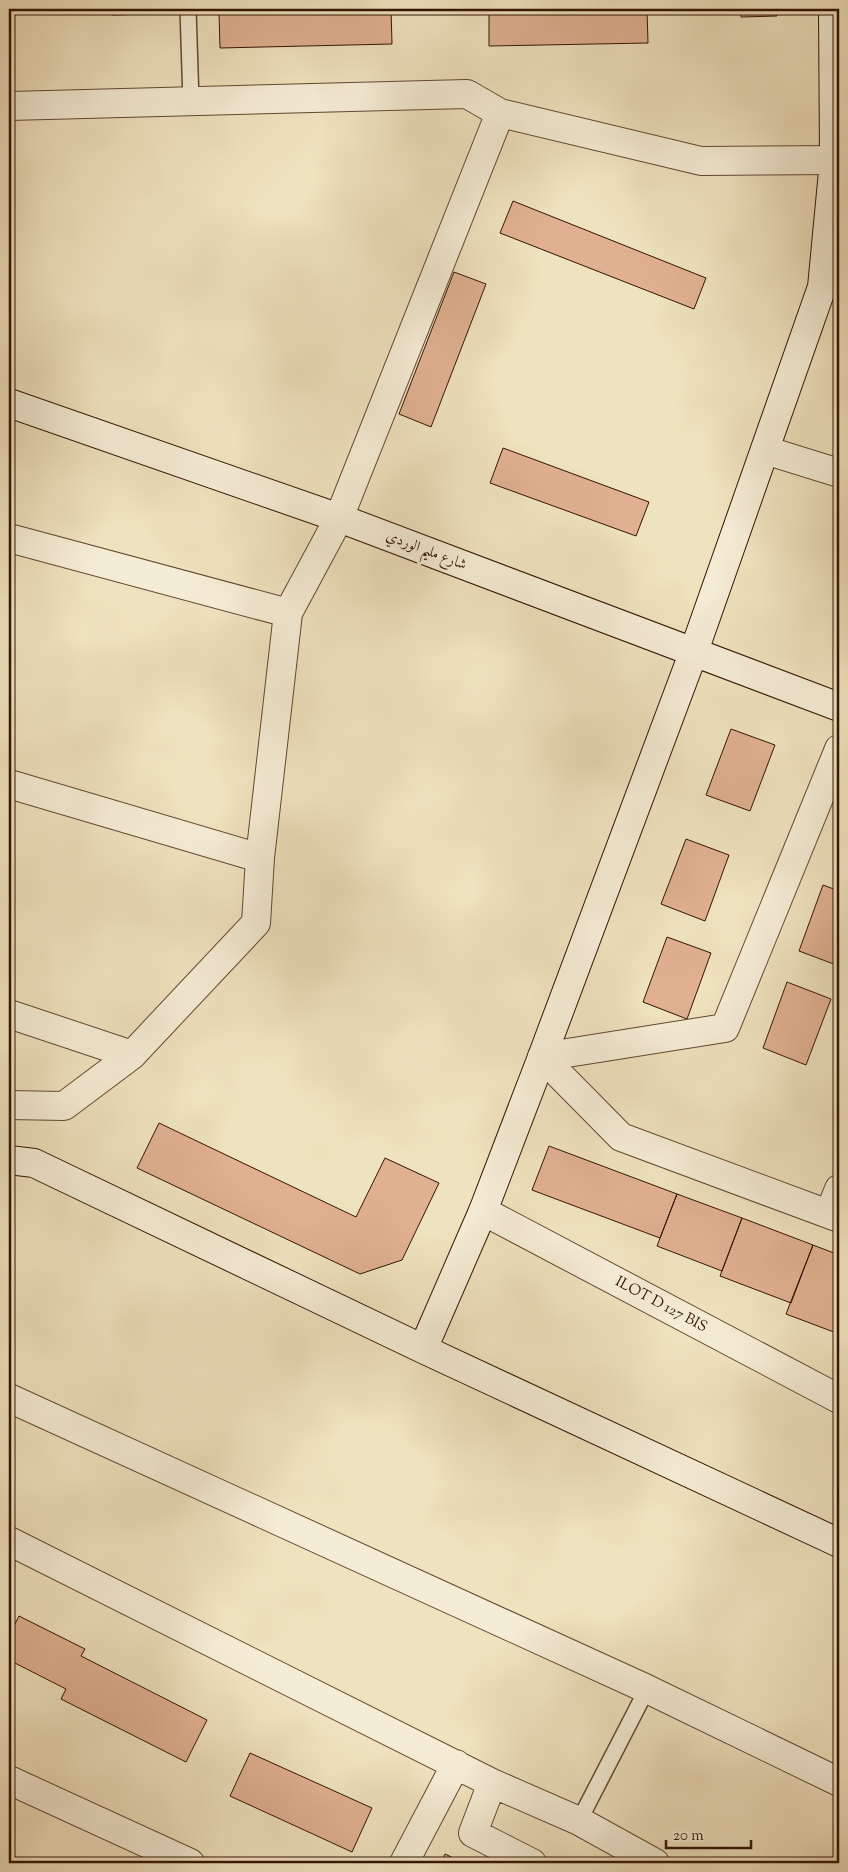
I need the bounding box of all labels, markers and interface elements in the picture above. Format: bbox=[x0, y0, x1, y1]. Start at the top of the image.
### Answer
street label: شارع مليم الوردي bbox=[382, 526, 469, 579]
street label: ILOT D 127 BIS bbox=[611, 1272, 711, 1338]
scale bar bbox=[666, 1817, 750, 1849]
text: 20 m bbox=[673, 1826, 704, 1847]

